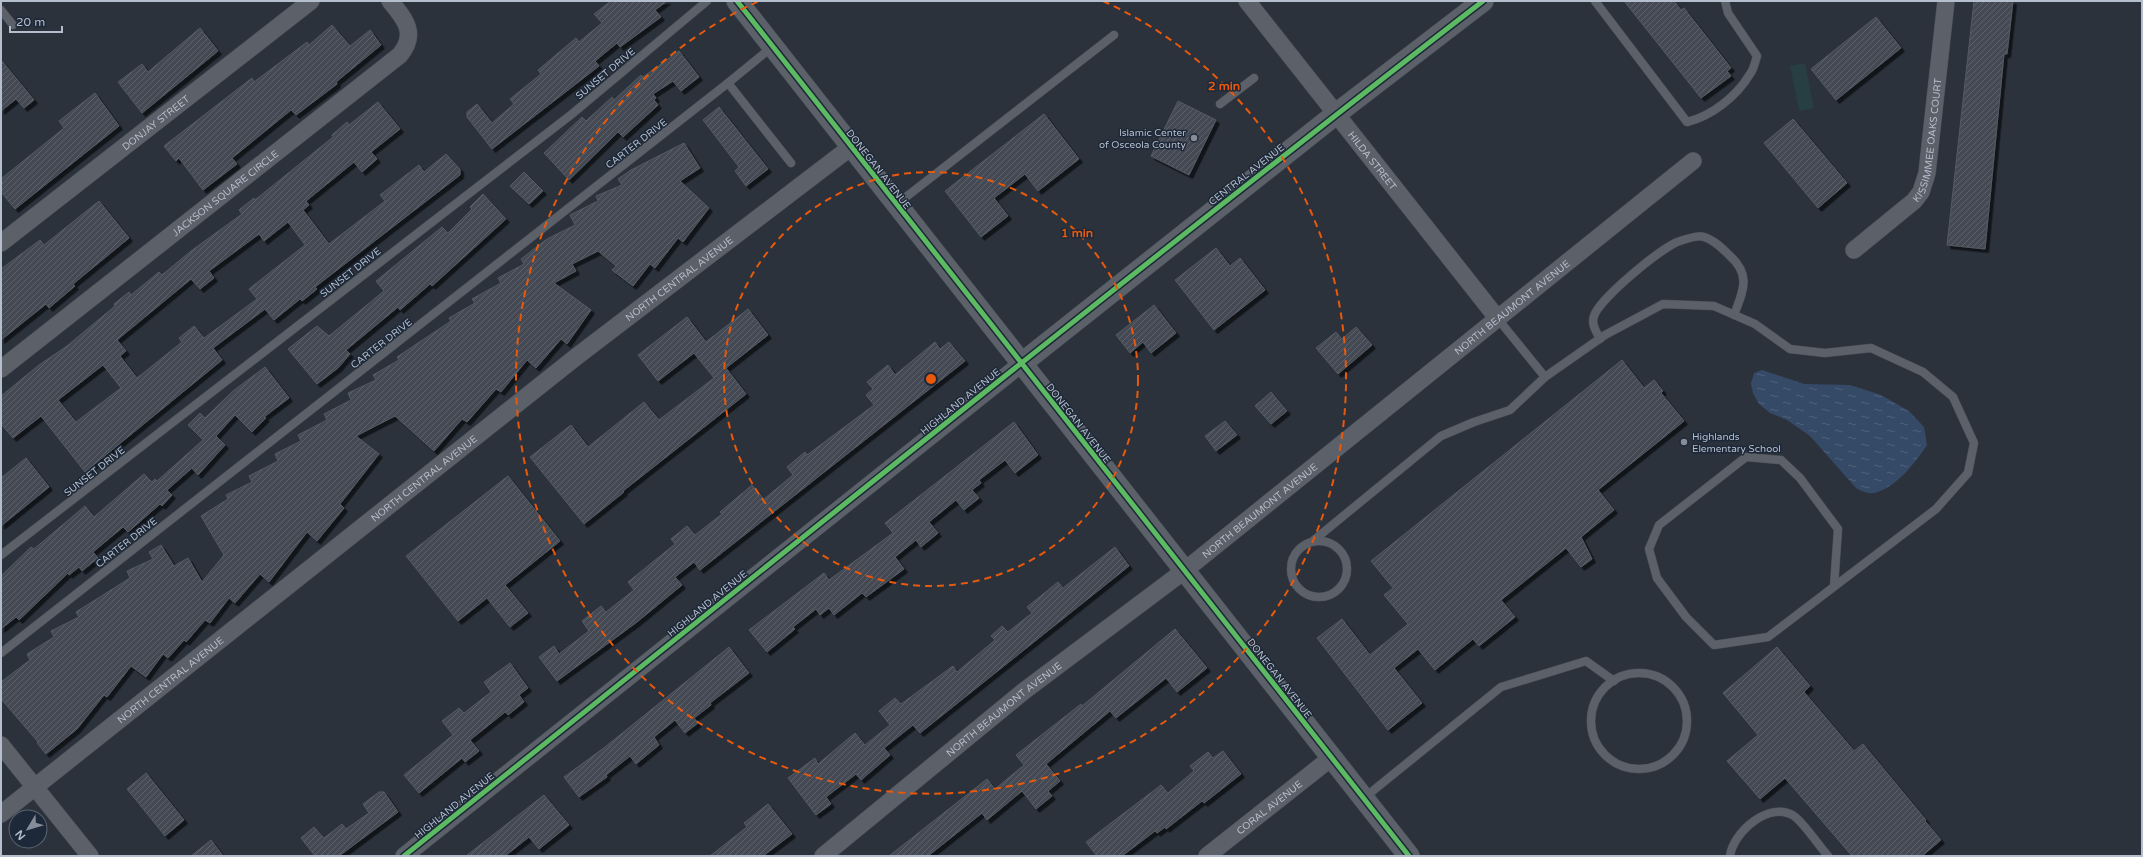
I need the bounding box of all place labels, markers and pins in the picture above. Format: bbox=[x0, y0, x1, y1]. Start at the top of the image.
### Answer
place label: Islamic Center of Osceola County bbox=[1099, 127, 1187, 151]
marker: Islamic Center of Osceola County bbox=[1189, 133, 1199, 143]
centre of rings bbox=[924, 372, 938, 386]
place label: Highlands Elementary School bbox=[1692, 431, 1781, 455]
marker: Highlands Elementary School bbox=[1679, 437, 1689, 447]

